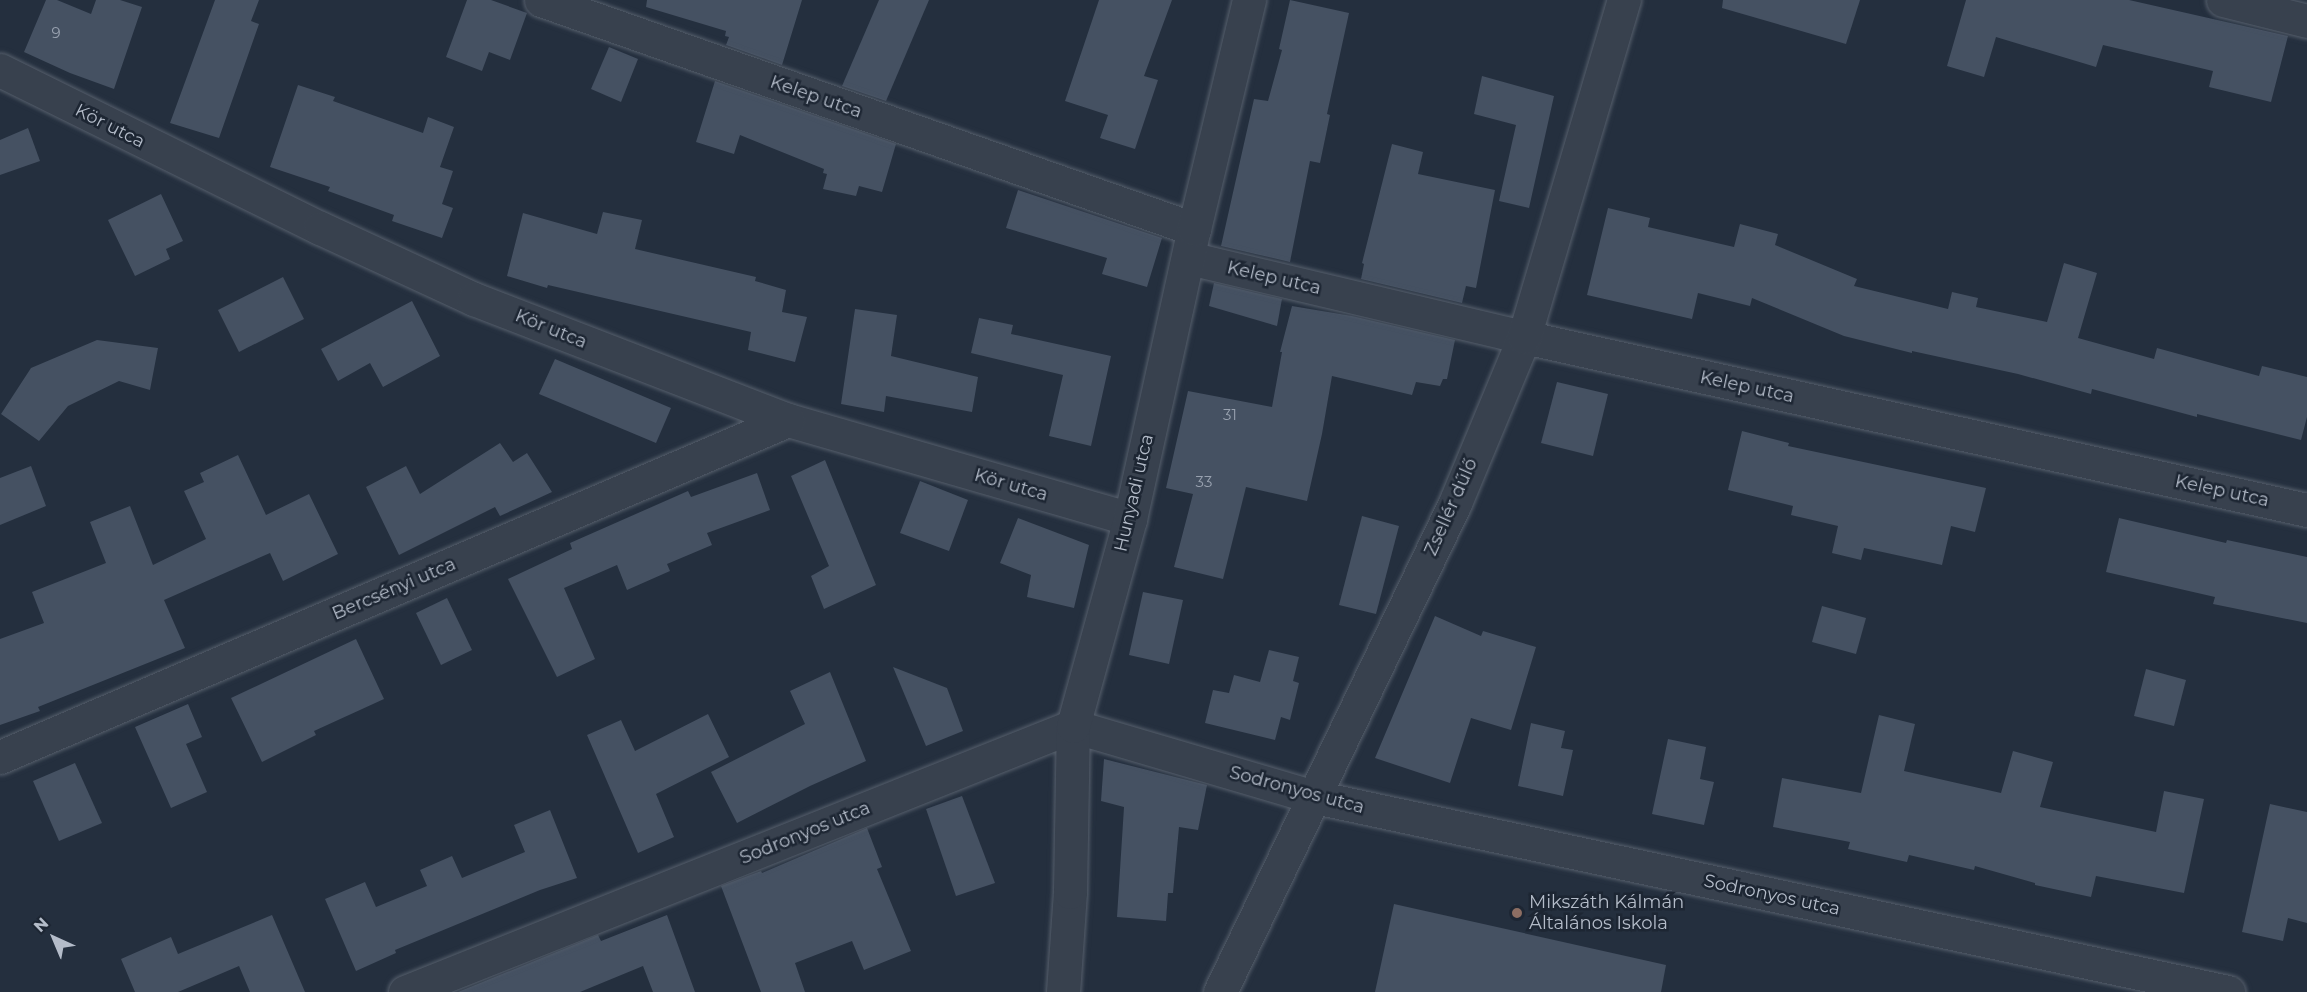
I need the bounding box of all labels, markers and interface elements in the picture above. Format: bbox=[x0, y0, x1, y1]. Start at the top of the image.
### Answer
house number: 9 bbox=[51, 24, 61, 42]
street label: Kelep utca bbox=[767, 71, 865, 123]
street label: Kör utca bbox=[72, 99, 148, 153]
street label: Kelep utca bbox=[1225, 257, 1323, 299]
street label: Kör utca bbox=[512, 305, 590, 353]
street label: Kelep utca bbox=[1698, 366, 1796, 408]
house number: 31 bbox=[1223, 406, 1237, 424]
street label: Hunyadi utca bbox=[1110, 432, 1158, 554]
street label: Zsellér dűlő bbox=[1420, 455, 1482, 559]
street label: Kör utca bbox=[972, 464, 1050, 506]
street label: Kelep utca bbox=[2173, 470, 2271, 512]
house number: 33 bbox=[1196, 473, 1212, 491]
street label: Bercsényi utca bbox=[329, 553, 459, 625]
street label: Sodronyos utca bbox=[1227, 762, 1367, 818]
street label: Sodronyos utca bbox=[737, 797, 873, 869]
street label: Sodronyos utca bbox=[1702, 870, 1842, 920]
place label: Mikszáth Kálmán Általános Iskola bbox=[1529, 892, 1684, 934]
marker: Mikszáth Kálmán Általános Iskola bbox=[1510, 906, 1524, 920]
north arrow bbox=[24, 908, 84, 968]
text: N bbox=[30, 913, 52, 936]

